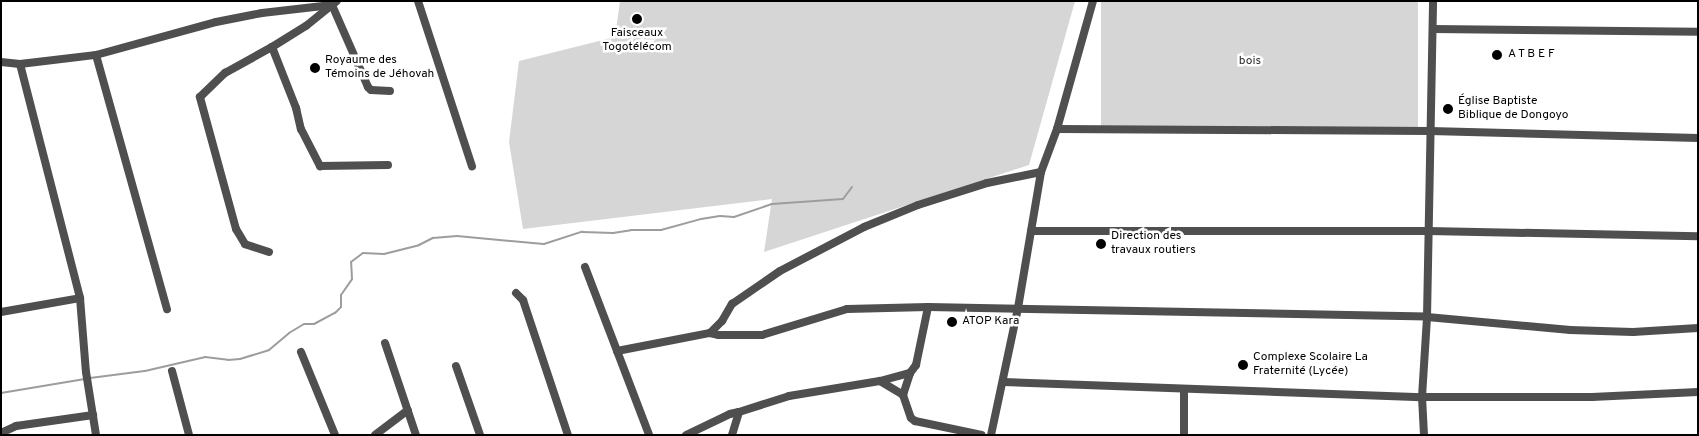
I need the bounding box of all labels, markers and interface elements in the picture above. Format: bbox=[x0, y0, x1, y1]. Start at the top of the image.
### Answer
marker: Faisceaux Togotélécom bbox=[631, 13, 643, 25]
place label: Faisceaux Togotélécom bbox=[602, 27, 672, 55]
marker: A T B E F bbox=[1490, 48, 1504, 62]
place label: A T B E F bbox=[1508, 48, 1556, 62]
place label: Royaume des Témoins de Jéhovah bbox=[325, 54, 434, 82]
park label: bois bbox=[1239, 55, 1261, 69]
marker: Royaume des Témoins de Jéhovah bbox=[309, 62, 321, 74]
place label: Église Baptiste Biblique de Dongoyo bbox=[1458, 95, 1569, 123]
marker: Église Baptiste Biblique de Dongoyo bbox=[1442, 103, 1454, 115]
place label: Direction des travaux routiers bbox=[1111, 230, 1196, 258]
marker: Direction des travaux routiers bbox=[1095, 238, 1107, 250]
place label: ATOP Kara bbox=[962, 315, 1019, 329]
marker: ATOP Kara bbox=[946, 316, 958, 328]
place label: Complexe Scolaire La Fraternité (Lycée) bbox=[1253, 351, 1368, 379]
marker: Complexe Scolaire La Fraternité (Lycée) bbox=[1237, 359, 1249, 371]

